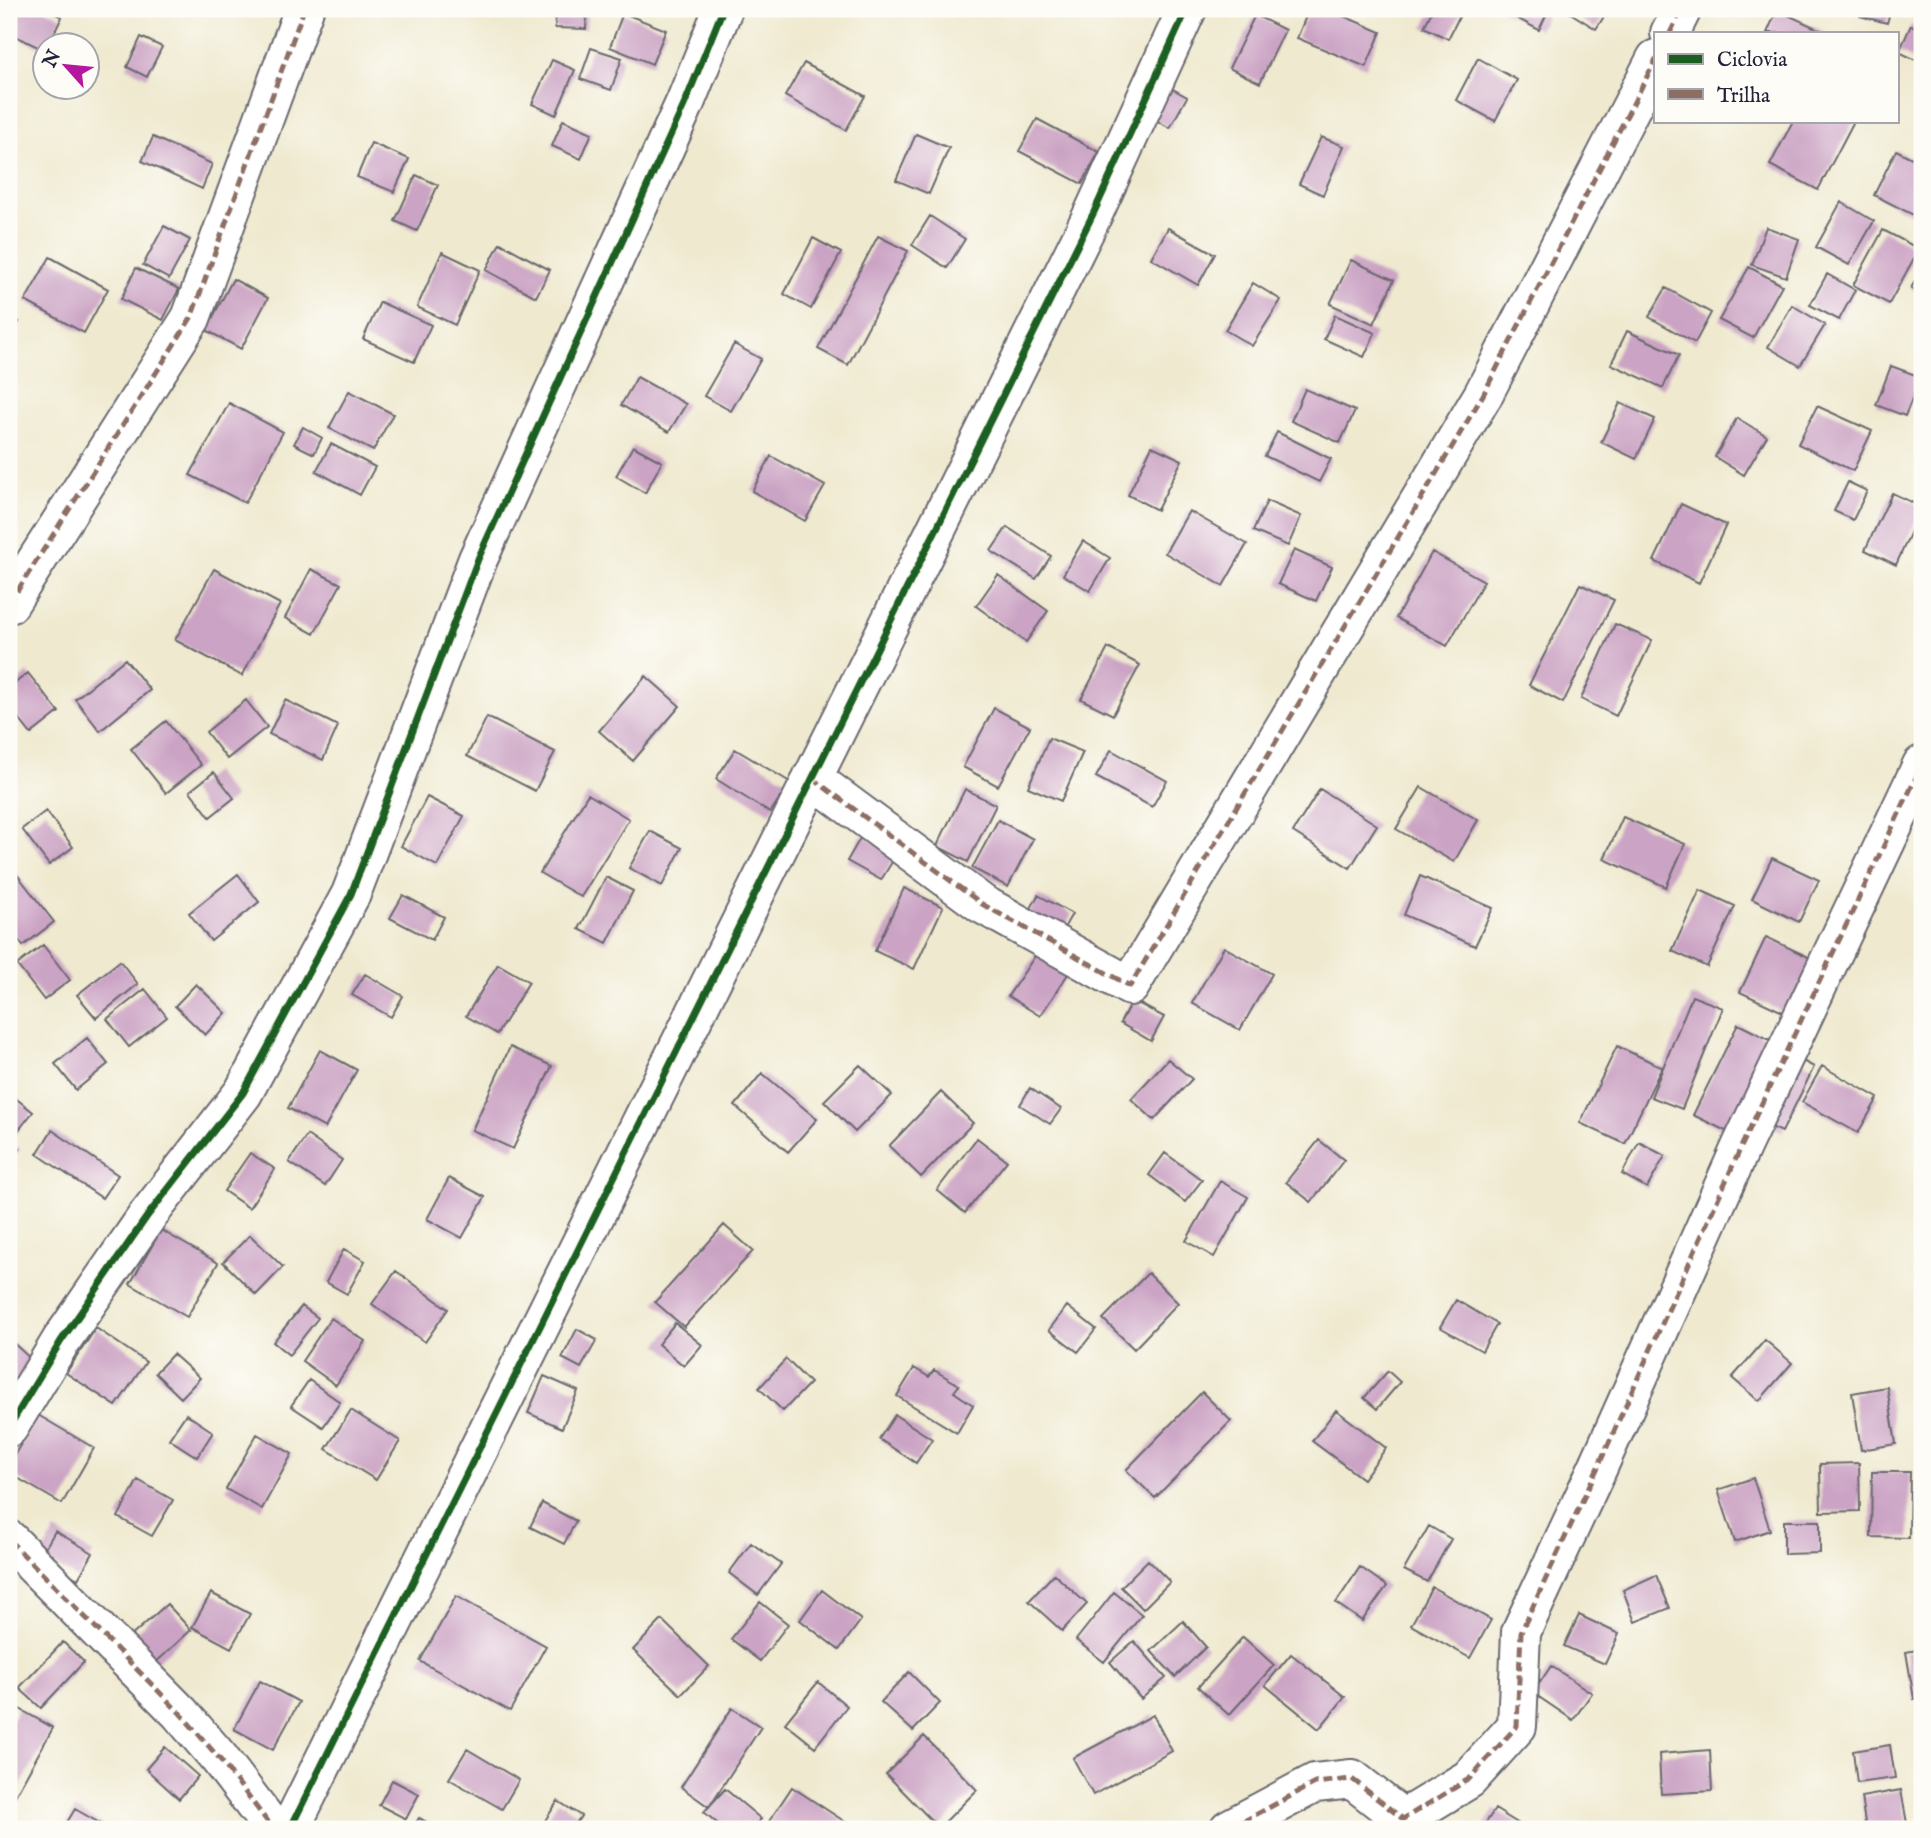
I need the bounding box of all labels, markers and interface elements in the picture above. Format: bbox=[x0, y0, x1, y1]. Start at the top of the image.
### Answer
north arrow bbox=[32, 32, 102, 102]
legend bbox=[1654, 32, 1899, 122]
text: N bbox=[38, 46, 67, 73]
text: Ciclovia bbox=[1717, 47, 1788, 74]
text: Trilha bbox=[1717, 83, 1771, 110]

